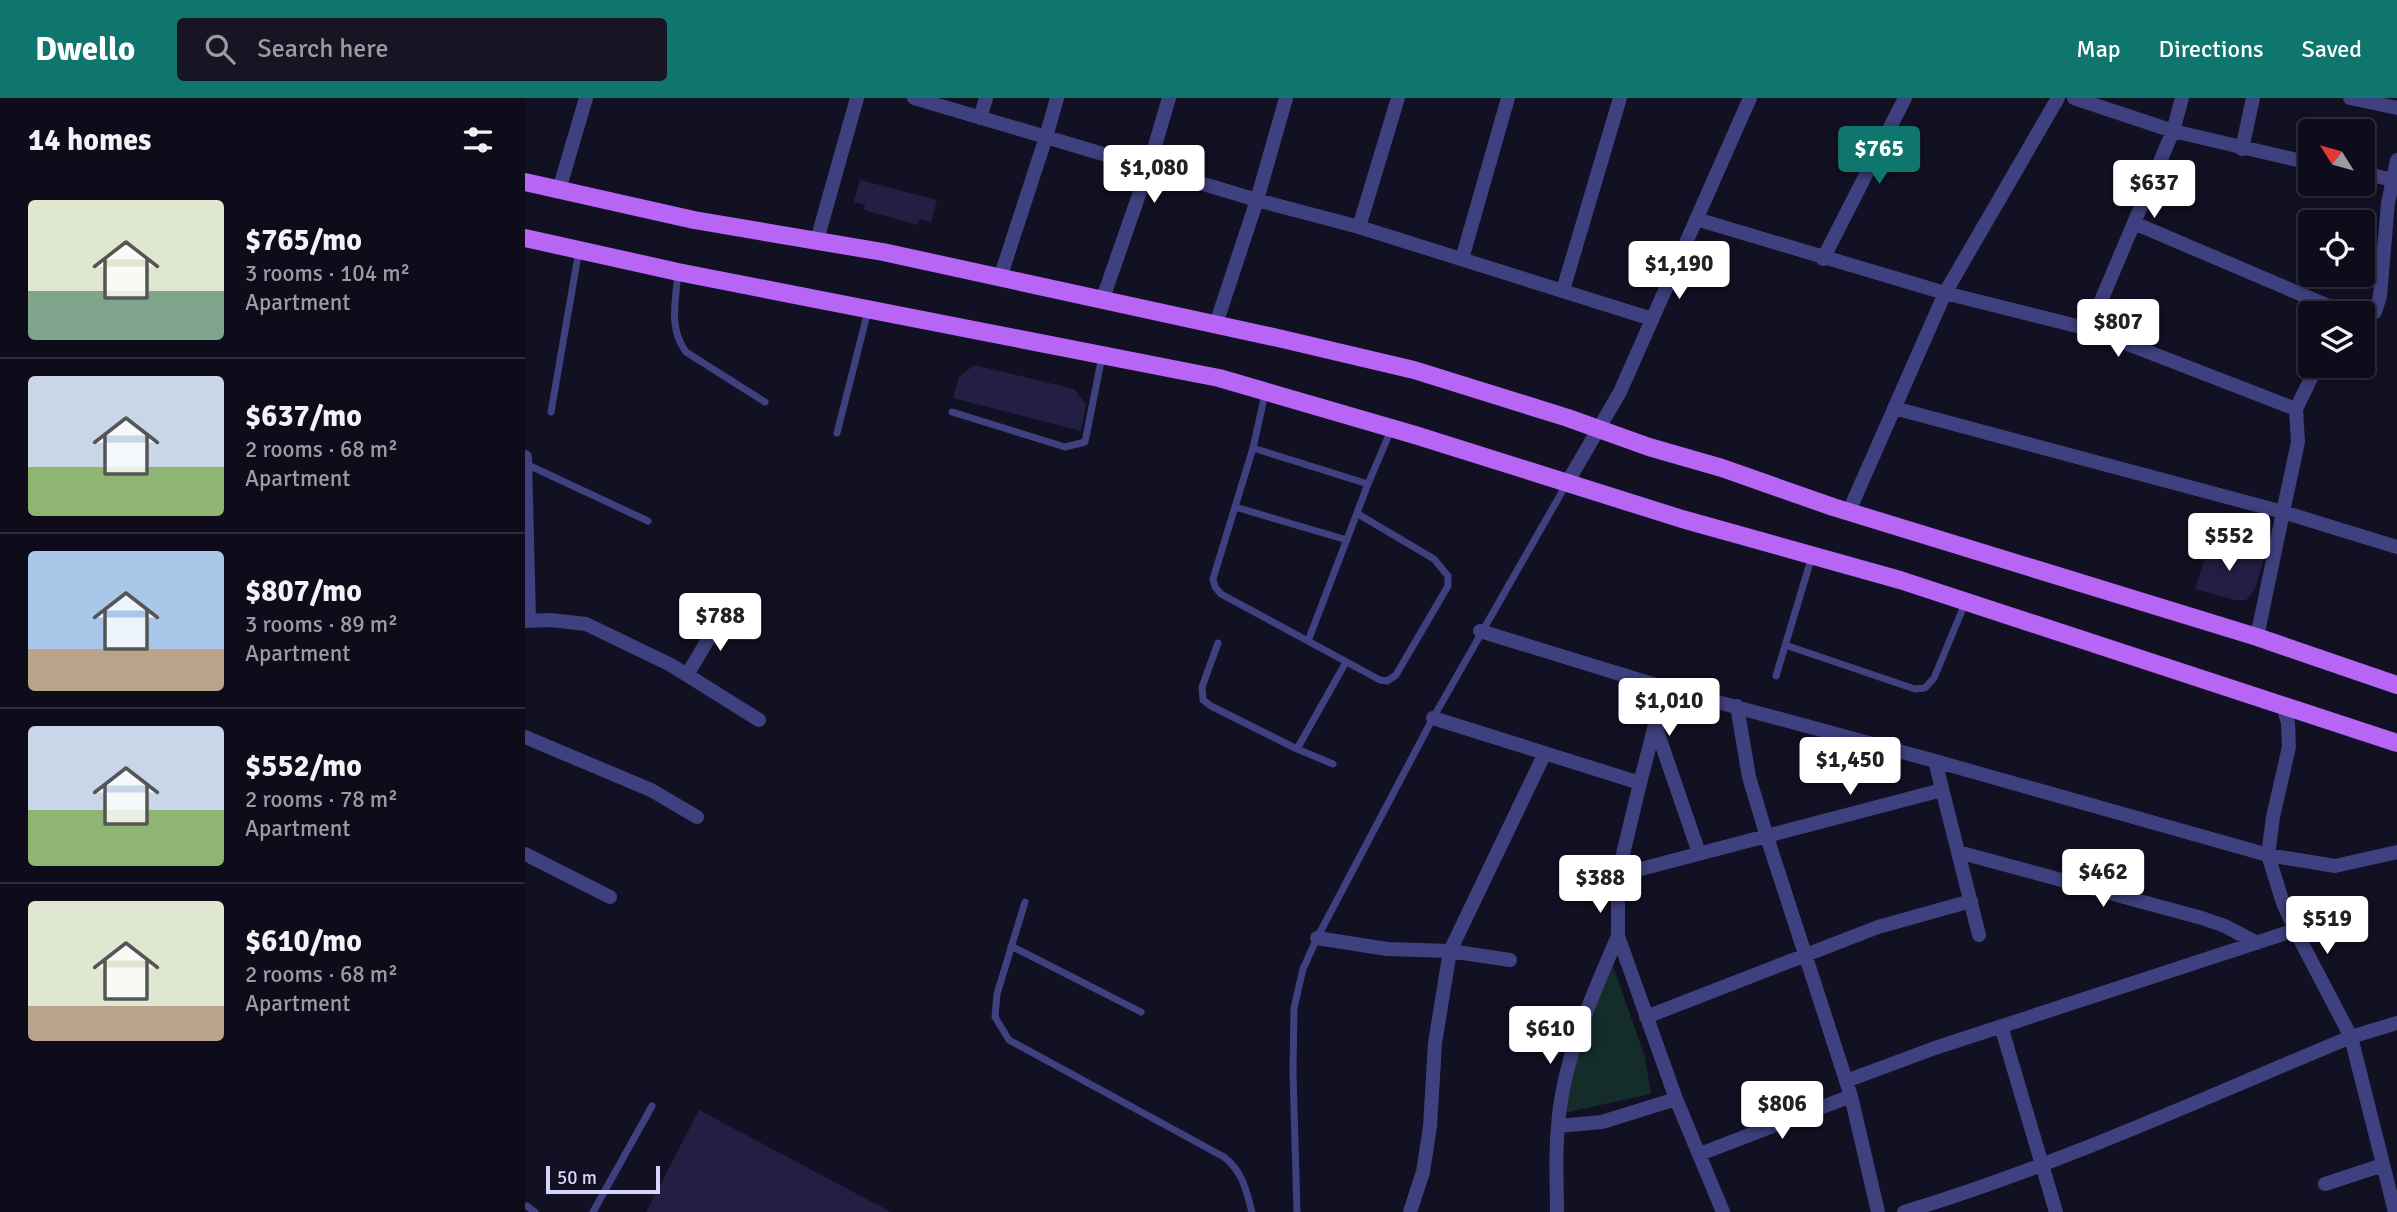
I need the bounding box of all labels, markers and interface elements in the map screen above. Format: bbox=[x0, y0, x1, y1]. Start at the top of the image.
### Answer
search box bbox=[177, 18, 667, 81]
text: Dwello bbox=[35, 29, 135, 70]
icon: search bbox=[201, 30, 239, 68]
text: Search here bbox=[257, 33, 388, 65]
text: Map bbox=[2076, 34, 2121, 64]
text: Directions bbox=[2159, 34, 2264, 64]
text: Saved bbox=[2302, 34, 2362, 64]
north arrow bbox=[2298, 119, 2375, 196]
map controls bbox=[2298, 119, 2375, 378]
icon: filters bbox=[459, 121, 497, 159]
text: 14 homes bbox=[28, 122, 151, 159]
pin: $765 bbox=[1838, 126, 1920, 186]
text: $765 bbox=[1854, 134, 1904, 163]
pin: $1,080 bbox=[1097, 146, 1211, 205]
text: $1,080 bbox=[1120, 153, 1188, 182]
pin: $637 bbox=[2113, 160, 2195, 220]
text: $637 bbox=[2129, 168, 2179, 197]
button: locate bbox=[2298, 210, 2375, 287]
text: $765/mo bbox=[245, 222, 362, 259]
icon: home bbox=[84, 228, 168, 312]
pin: $1,190 bbox=[1622, 242, 1736, 301]
text: $1,190 bbox=[1645, 249, 1713, 278]
text: 3 rooms · 104 m² bbox=[245, 259, 410, 288]
text: Apartment bbox=[245, 288, 350, 317]
pin: $807 bbox=[2077, 300, 2159, 359]
button: layers bbox=[2298, 301, 2375, 378]
text: $807 bbox=[2093, 307, 2143, 336]
text: $637/mo bbox=[245, 398, 362, 435]
icon: home bbox=[84, 404, 168, 488]
text: 2 rooms · 68 m² bbox=[245, 435, 398, 464]
text: Apartment bbox=[245, 464, 350, 493]
pin: $552 bbox=[2188, 514, 2270, 573]
text: $552 bbox=[2204, 521, 2254, 550]
text: $807/mo bbox=[245, 573, 362, 610]
icon: home bbox=[84, 579, 168, 663]
pin: $788 bbox=[679, 594, 761, 653]
text: $788 bbox=[695, 601, 745, 630]
text: 3 rooms · 89 m² bbox=[245, 610, 398, 639]
text: Apartment bbox=[245, 639, 350, 668]
pin: $1,010 bbox=[1612, 678, 1726, 738]
text: $1,010 bbox=[1635, 686, 1703, 715]
pin: $1,450 bbox=[1793, 738, 1907, 797]
text: $1,450 bbox=[1816, 745, 1884, 774]
text: $552/mo bbox=[245, 748, 362, 785]
icon: home bbox=[84, 754, 168, 838]
text: 2 rooms · 78 m² bbox=[245, 785, 398, 814]
text: Apartment bbox=[245, 814, 350, 843]
pin: $462 bbox=[2062, 850, 2144, 909]
pin: $388 bbox=[1559, 856, 1641, 915]
text: $462 bbox=[2078, 857, 2128, 886]
text: $388 bbox=[1575, 863, 1625, 892]
pin: $519 bbox=[2286, 896, 2368, 956]
text: $519 bbox=[2302, 904, 2352, 933]
text: $610/mo bbox=[245, 923, 362, 960]
icon: home bbox=[84, 929, 168, 1013]
text: 2 rooms · 68 m² bbox=[245, 960, 398, 989]
text: Apartment bbox=[245, 989, 350, 1018]
pin: $610 bbox=[1509, 1006, 1591, 1066]
text: $610 bbox=[1525, 1014, 1575, 1043]
pin: $806 bbox=[1741, 1082, 1823, 1141]
text: $806 bbox=[1757, 1089, 1807, 1118]
scale bar bbox=[546, 1163, 660, 1195]
text: 50 m bbox=[557, 1166, 597, 1190]

